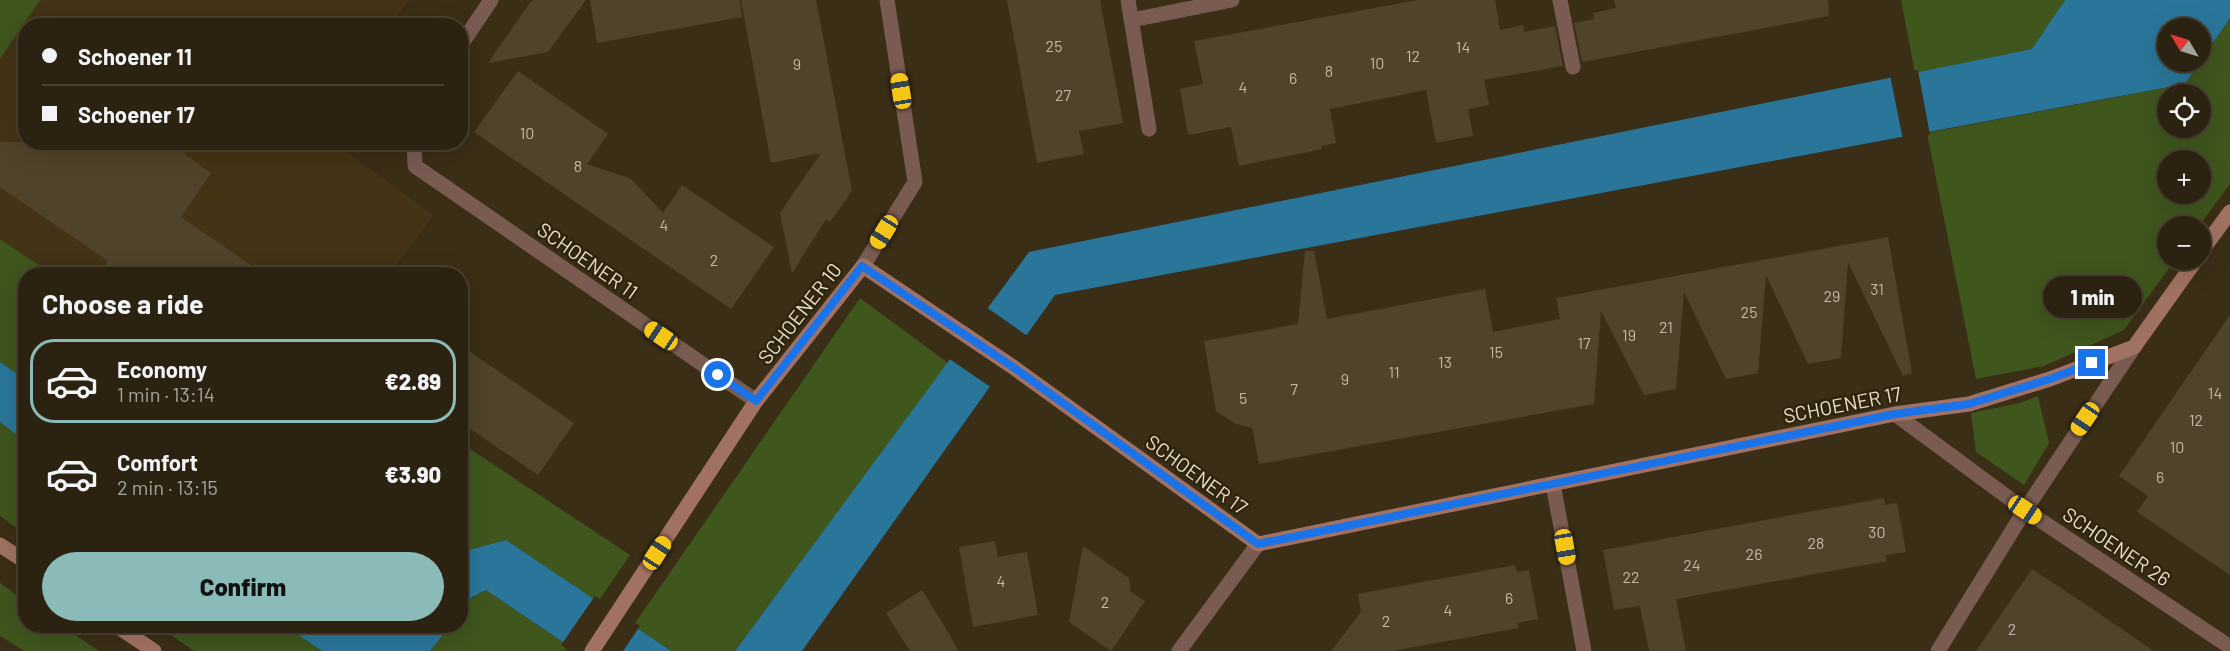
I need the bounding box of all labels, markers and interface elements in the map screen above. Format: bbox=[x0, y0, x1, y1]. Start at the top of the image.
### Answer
north arrow bbox=[2157, 18, 2211, 72]
map controls bbox=[2157, 18, 2211, 270]
house number: 25 bbox=[1046, 36, 1062, 55]
house number: 14 bbox=[1456, 37, 1470, 56]
text: Schoener 11 bbox=[78, 43, 192, 69]
house number: 12 bbox=[1406, 46, 1420, 65]
house number: 10 bbox=[1370, 53, 1384, 72]
house number: 9 bbox=[793, 54, 801, 73]
house number: 8 bbox=[1325, 61, 1333, 80]
house number: 6 bbox=[1289, 68, 1297, 87]
car bbox=[889, 72, 913, 110]
house number: 4 bbox=[1239, 77, 1247, 96]
button: locate bbox=[2157, 84, 2211, 138]
house number: 27 bbox=[1055, 85, 1071, 104]
text: Schoener 17 bbox=[78, 101, 195, 127]
house number: 10 bbox=[520, 123, 534, 142]
button: + bbox=[2157, 150, 2211, 204]
house number: 8 bbox=[574, 156, 582, 175]
car bbox=[867, 212, 901, 252]
house number: 4 bbox=[660, 215, 668, 234]
button: − bbox=[2157, 216, 2211, 270]
street label: SCHOENER 11 bbox=[533, 217, 643, 303]
house number: 2 bbox=[710, 250, 718, 269]
street label: SCHOENER 10 bbox=[752, 258, 846, 368]
callout: 1 min bbox=[2042, 276, 2142, 318]
house number: 31 bbox=[1870, 279, 1884, 298]
text: 1 min bbox=[2071, 285, 2114, 309]
house number: 29 bbox=[1824, 286, 1840, 305]
text: Choose a ride bbox=[42, 287, 204, 319]
house number: 25 bbox=[1741, 302, 1757, 321]
house number: 21 bbox=[1659, 317, 1673, 336]
car bbox=[641, 318, 681, 354]
house number: 19 bbox=[1622, 325, 1636, 344]
house number: 17 bbox=[1577, 333, 1591, 352]
house number: 15 bbox=[1489, 342, 1503, 361]
route end bbox=[2078, 349, 2105, 376]
house number: 13 bbox=[1438, 352, 1452, 371]
icon: car bbox=[45, 354, 99, 408]
text: Economy bbox=[117, 356, 207, 382]
route start bbox=[704, 361, 731, 388]
house number: 11 bbox=[1388, 362, 1400, 381]
text: €2.89 bbox=[385, 368, 441, 394]
house number: 9 bbox=[1341, 369, 1349, 388]
house number: 7 bbox=[1290, 379, 1298, 398]
street label: SCHOENER 17 bbox=[1781, 381, 1903, 427]
text: 1 min · 13:14 bbox=[117, 382, 215, 406]
house number: 14 bbox=[2208, 383, 2222, 402]
house number: 5 bbox=[1239, 388, 1247, 407]
car bbox=[2067, 399, 2103, 439]
house number: 12 bbox=[2189, 410, 2203, 429]
street label: SCHOENER 17 bbox=[1142, 429, 1253, 519]
house number: 10 bbox=[2170, 437, 2184, 456]
icon: car bbox=[45, 447, 99, 501]
text: Comfort bbox=[117, 449, 198, 475]
text: €3.90 bbox=[385, 461, 441, 487]
house number: 6 bbox=[2156, 467, 2164, 486]
text: 2 min · 13:15 bbox=[117, 475, 218, 499]
car bbox=[2005, 492, 2045, 528]
street label: SCHOENER 26 bbox=[2059, 501, 2175, 591]
house number: 30 bbox=[1868, 522, 1886, 541]
car bbox=[1553, 528, 1577, 566]
car bbox=[640, 533, 674, 573]
house number: 28 bbox=[1808, 533, 1824, 552]
house number: 26 bbox=[1746, 544, 1762, 563]
button: Confirm bbox=[42, 552, 444, 621]
house number: 24 bbox=[1683, 555, 1701, 574]
house number: 22 bbox=[1622, 567, 1640, 586]
house number: 4 bbox=[997, 571, 1005, 590]
house number: 6 bbox=[1505, 588, 1513, 607]
house number: 2 bbox=[1101, 592, 1109, 611]
house number: 4 bbox=[1444, 600, 1452, 619]
house number: 2 bbox=[1382, 611, 1390, 630]
house number: 2 bbox=[2008, 619, 2016, 638]

